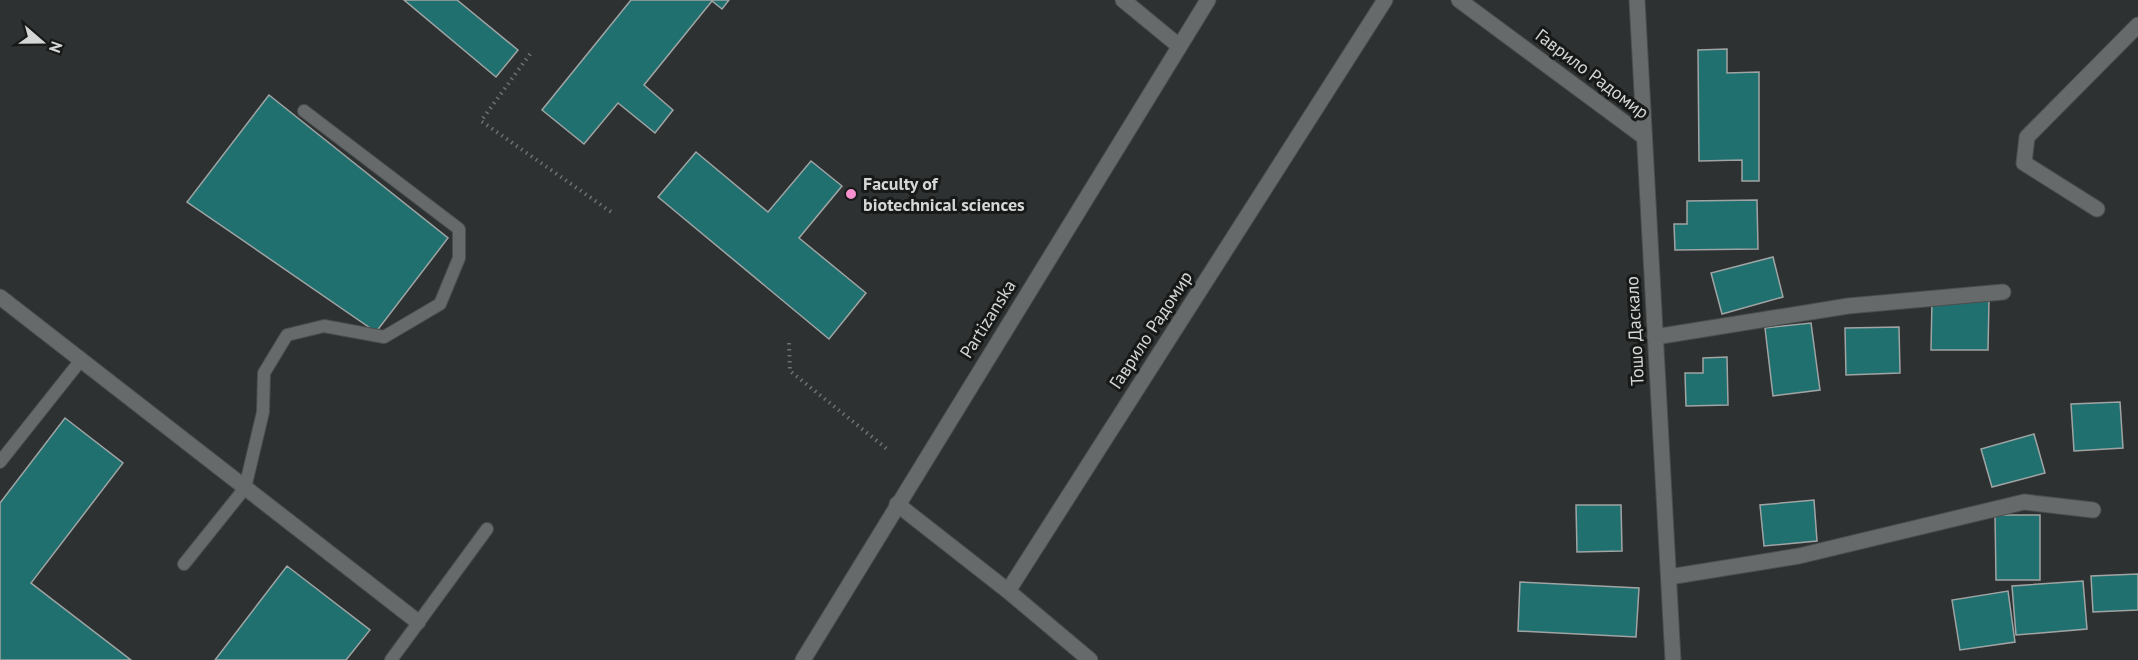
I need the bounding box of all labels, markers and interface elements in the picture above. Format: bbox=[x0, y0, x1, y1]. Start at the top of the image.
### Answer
north arrow bbox=[12, 12, 72, 72]
street label: Гаврило Радомир bbox=[1531, 24, 1653, 124]
text: N bbox=[45, 39, 67, 55]
place label: Faculty of biotechnical sciences bbox=[863, 172, 1025, 216]
marker: Faculty of biotechnical sciences bbox=[844, 187, 858, 201]
street label: Гаврило Радомир bbox=[1104, 266, 1197, 393]
street label: Partizanska bbox=[955, 275, 1021, 362]
street label: Тошо Даскало bbox=[1620, 276, 1649, 386]

